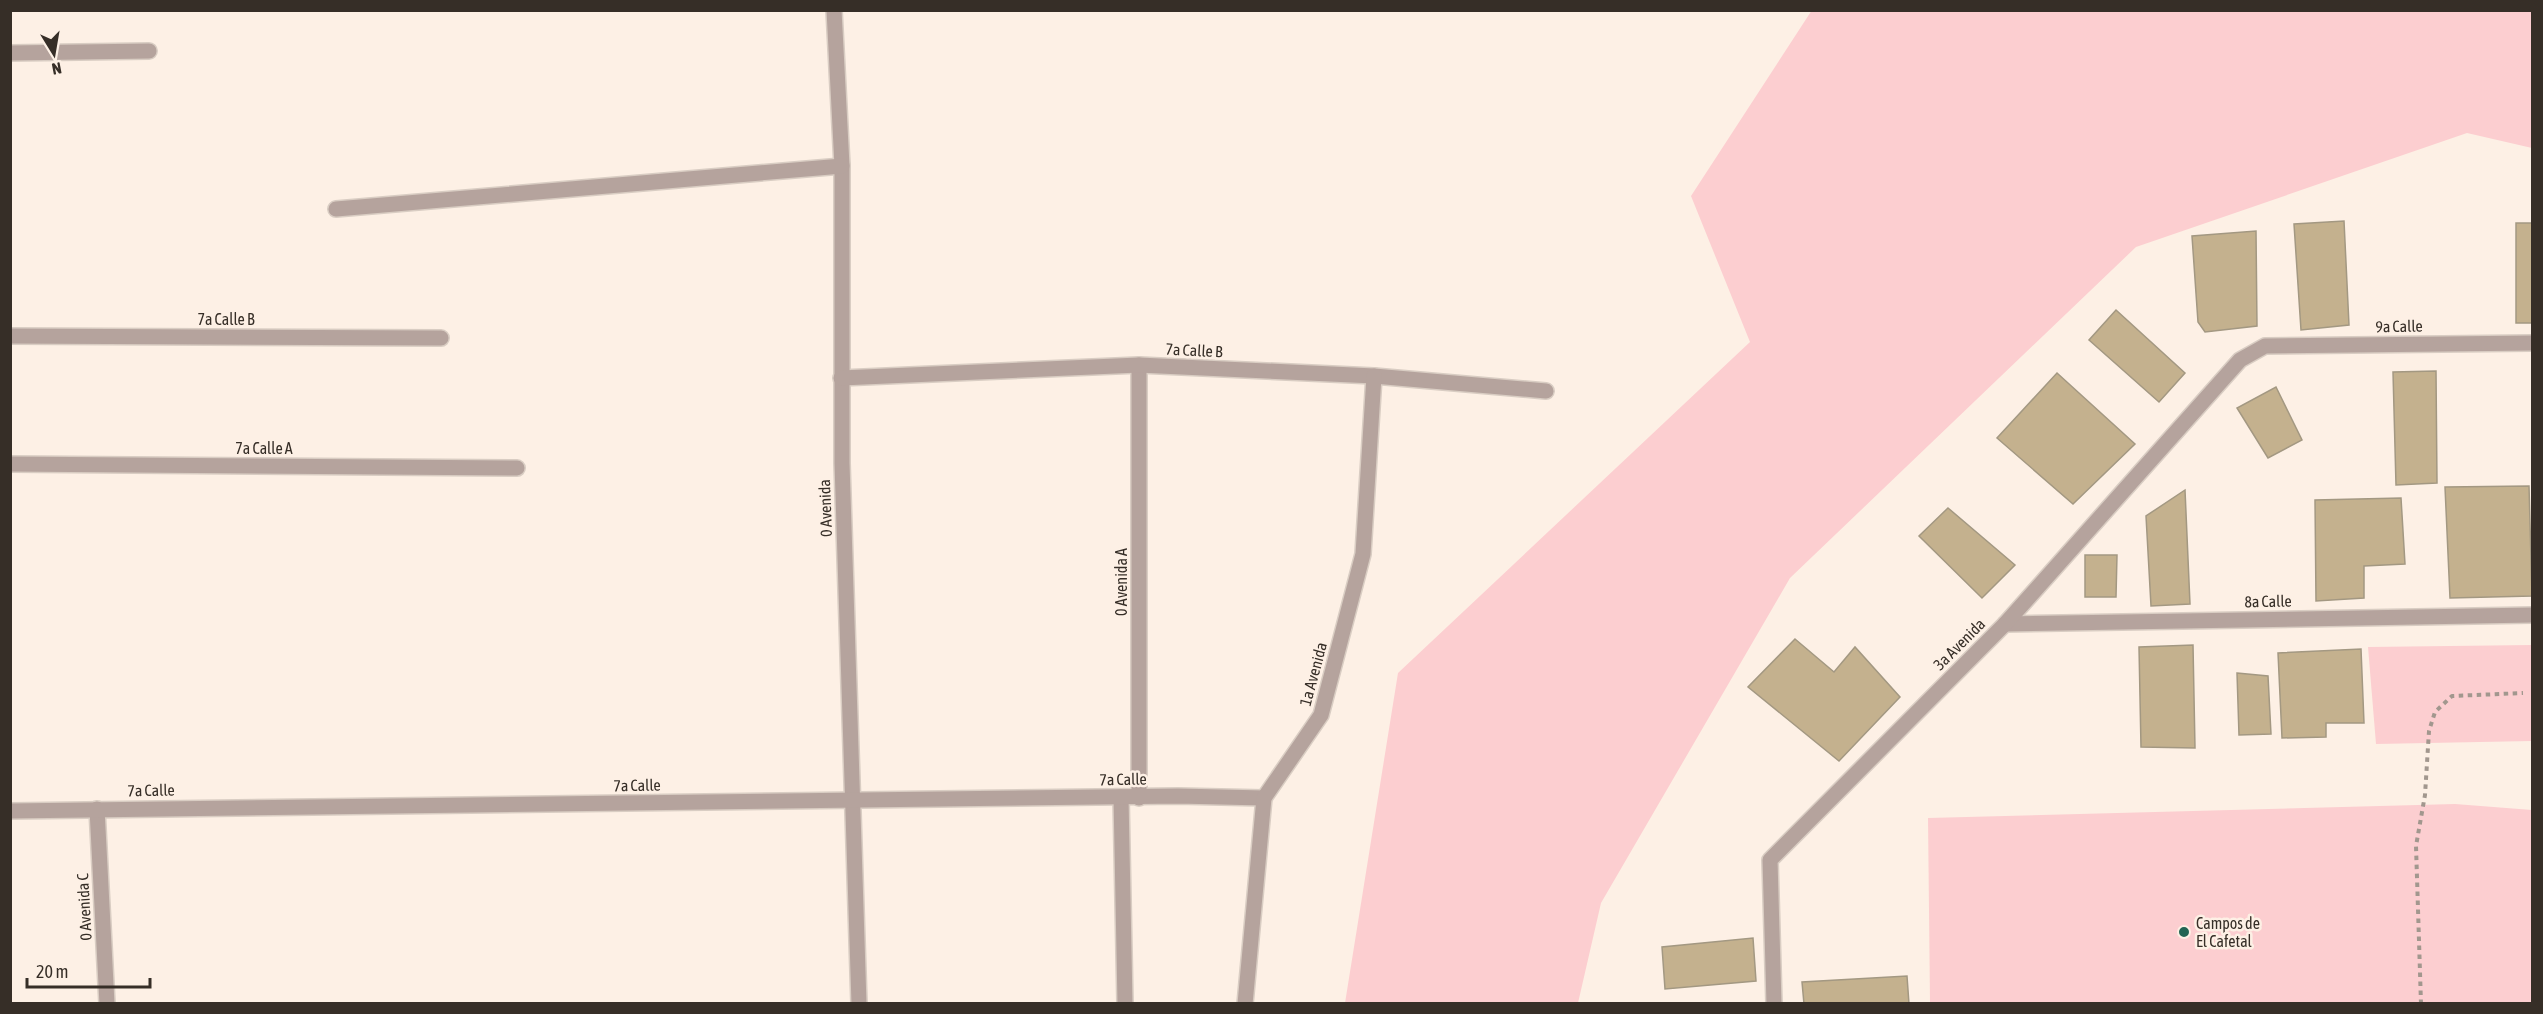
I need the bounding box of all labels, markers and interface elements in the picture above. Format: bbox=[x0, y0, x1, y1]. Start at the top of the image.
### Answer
north arrow bbox=[24, 24, 84, 84]
text: N bbox=[51, 59, 63, 78]
street label: 7a Calle B bbox=[197, 310, 255, 328]
street label: 9a Calle bbox=[2375, 317, 2423, 335]
street label: 7a Calle B bbox=[1165, 340, 1223, 361]
street label: 7a Calle A bbox=[235, 439, 293, 457]
street label: 0 Avenida bbox=[815, 479, 835, 537]
street label: 0 Avenida A bbox=[1112, 548, 1130, 616]
street label: 8a Calle bbox=[2244, 592, 2292, 610]
street label: 3a Avenida bbox=[1930, 615, 1988, 673]
street label: 1a Avenida bbox=[1296, 640, 1330, 708]
street label: 7a Calle bbox=[1099, 770, 1147, 788]
street label: 7a Calle bbox=[613, 776, 661, 794]
street label: 7a Calle bbox=[127, 781, 175, 799]
street label: 0 Avenida C bbox=[73, 873, 95, 941]
place label: Campos de El Cafetal bbox=[2196, 914, 2260, 950]
marker: Campos de El Cafetal bbox=[2177, 925, 2191, 939]
scale bar bbox=[27, 951, 150, 989]
text: 20 m bbox=[36, 961, 68, 982]

